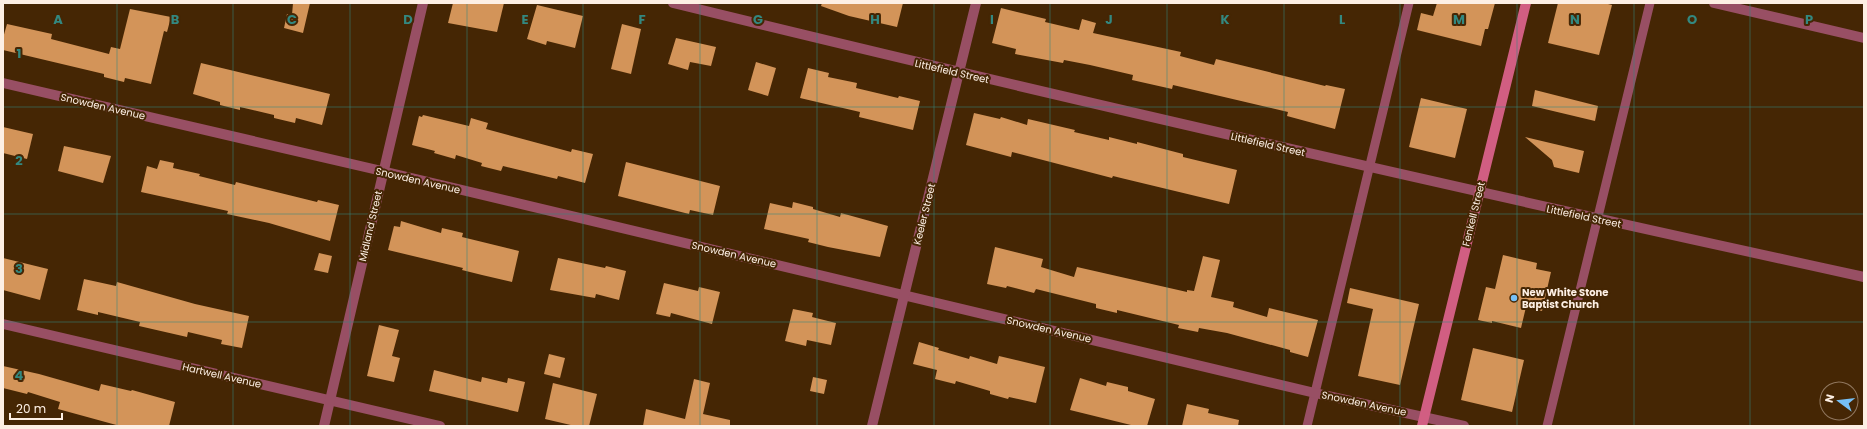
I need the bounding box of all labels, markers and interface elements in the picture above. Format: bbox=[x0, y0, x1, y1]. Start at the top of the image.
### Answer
text: A bbox=[53, 10, 63, 29]
text: B bbox=[171, 10, 180, 29]
text: C bbox=[287, 10, 297, 29]
text: D bbox=[403, 10, 413, 29]
text: E bbox=[521, 10, 529, 29]
text: F bbox=[638, 10, 646, 29]
text: G bbox=[753, 10, 763, 29]
text: H bbox=[870, 10, 880, 29]
text: I bbox=[990, 10, 994, 29]
text: J bbox=[1105, 10, 1113, 29]
text: K bbox=[1220, 10, 1230, 29]
text: L bbox=[1339, 10, 1345, 29]
text: M bbox=[1453, 10, 1465, 29]
text: N bbox=[1570, 10, 1580, 29]
text: O bbox=[1687, 10, 1697, 29]
text: P bbox=[1805, 10, 1813, 29]
text: 1 bbox=[17, 44, 21, 63]
street label: Littlefield Street bbox=[913, 56, 991, 87]
street label: Snowden Avenue bbox=[59, 89, 147, 124]
street label: Littlefield Street bbox=[1229, 129, 1307, 160]
text: 2 bbox=[15, 151, 23, 170]
street label: Snowden Avenue bbox=[374, 163, 462, 198]
street label: Fenkell Street bbox=[1458, 180, 1489, 248]
street label: Keeler Street bbox=[910, 182, 939, 246]
street label: Midland Street bbox=[355, 189, 386, 263]
street label: Littlefield Street bbox=[1545, 201, 1623, 232]
street label: Snowden Avenue bbox=[690, 237, 778, 272]
text: 3 bbox=[15, 259, 23, 278]
place label: New White Stone Baptist Church bbox=[1522, 285, 1609, 312]
marker: New White Stone Baptist Church bbox=[1509, 293, 1519, 303]
street label: Snowden Avenue bbox=[1005, 312, 1093, 347]
street label: Hartwell Avenue bbox=[181, 359, 263, 392]
text: 4 bbox=[15, 366, 24, 385]
north arrow bbox=[1819, 381, 1859, 421]
street label: Snowden Avenue bbox=[1320, 387, 1408, 420]
text: N bbox=[1821, 392, 1838, 404]
scale bar bbox=[10, 395, 62, 421]
text: 20 m bbox=[16, 400, 46, 417]

